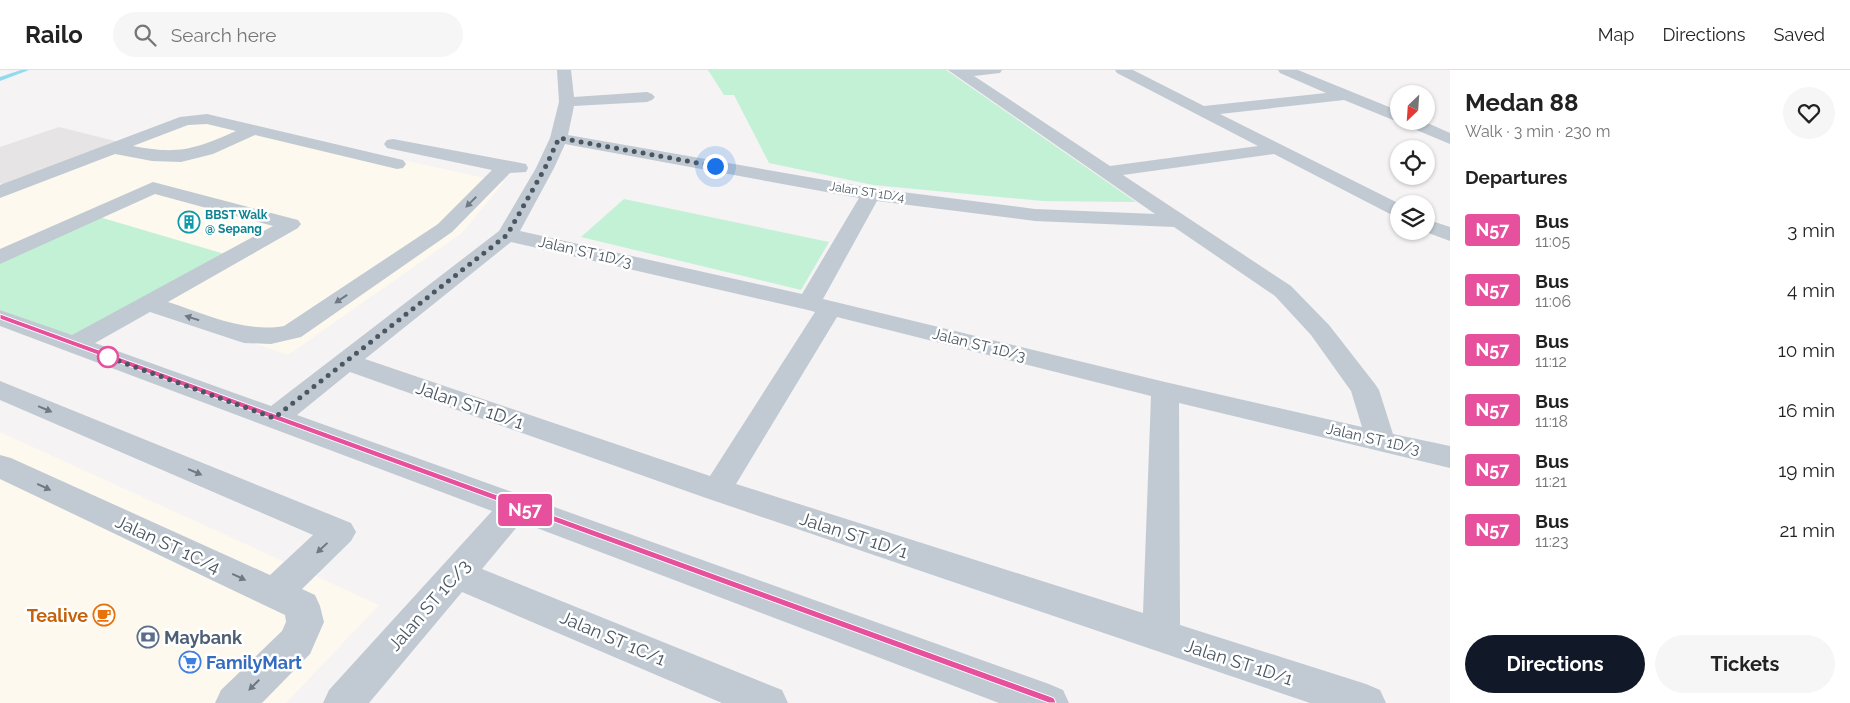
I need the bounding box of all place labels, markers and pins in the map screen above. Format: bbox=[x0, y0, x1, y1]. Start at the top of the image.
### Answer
place label: BBST Walk @ Sepang bbox=[205, 208, 268, 236]
building icon: BBST Walk @ Sepang bbox=[177, 210, 201, 234]
unlabelled marker bbox=[97, 346, 119, 368]
cafe icon: Tealive bbox=[92, 603, 116, 627]
place label: Tealive bbox=[27, 605, 88, 626]
bank icon: Maybank bbox=[136, 625, 160, 649]
place label: Maybank bbox=[164, 627, 243, 648]
supermarket icon: FamilyMart bbox=[178, 650, 202, 674]
place label: FamilyMart bbox=[206, 652, 302, 673]

